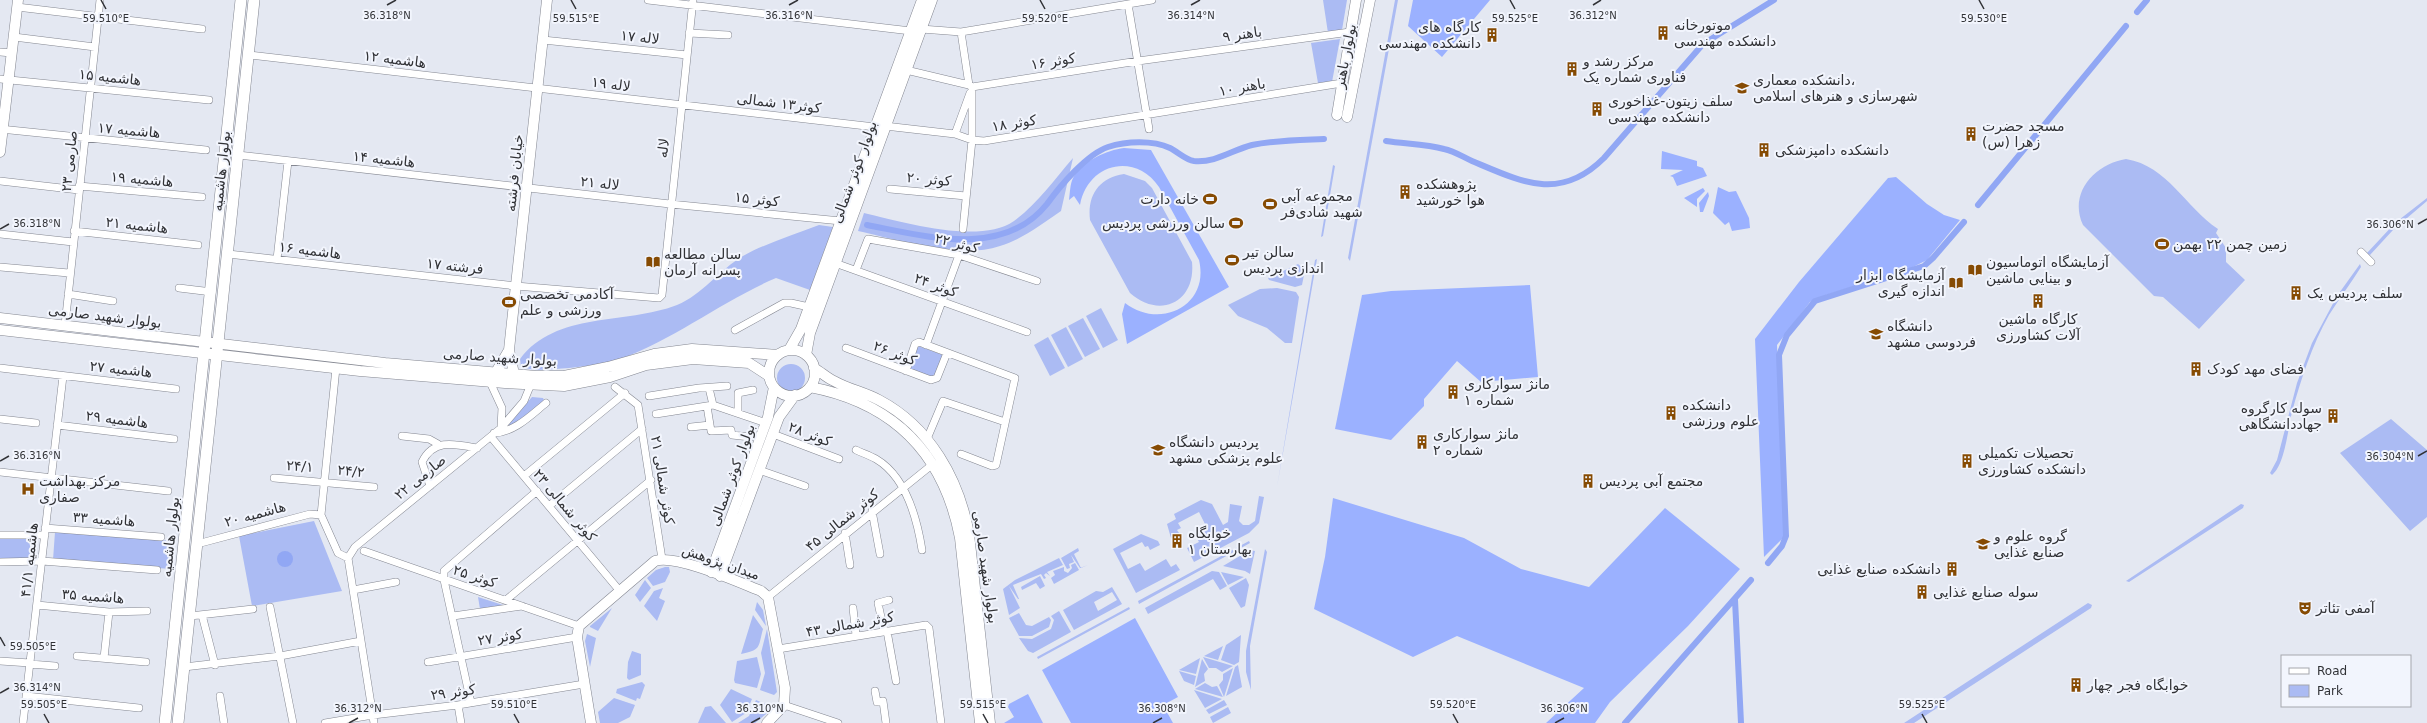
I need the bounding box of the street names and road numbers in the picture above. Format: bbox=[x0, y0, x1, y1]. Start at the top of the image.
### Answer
street label: بولوار باهنر bbox=[1331, 22, 1360, 91]
street label: باهنر ۹ bbox=[1221, 23, 1263, 46]
street label: لاله ۱۷ bbox=[620, 27, 660, 47]
street label: هاشمیه ۱۲ bbox=[363, 47, 427, 71]
street label: کوثر ۱۶ bbox=[1030, 50, 1077, 73]
street label: هاشمیه ۱۵ bbox=[78, 66, 142, 88]
street label: لاله ۱۹ bbox=[591, 74, 631, 94]
street label: باهنر ۱۰ bbox=[1217, 75, 1267, 100]
street label: کوثر۱۳ شمالی bbox=[736, 90, 823, 117]
street label: کوثر ۱۸ bbox=[991, 112, 1038, 135]
street label: هاشمیه ۱۷ bbox=[97, 119, 161, 141]
street label: بولوار کوثر شمالی bbox=[828, 119, 881, 226]
street label: صارمی ۲۳ bbox=[58, 130, 81, 193]
street label: بولوار هاشمیه bbox=[209, 130, 234, 212]
street label: خیابان فرشته bbox=[502, 133, 527, 213]
street label: لاله bbox=[654, 137, 672, 159]
street label: هاشمیه ۱۴ bbox=[352, 148, 416, 170]
street label: هاشمیه ۱۹ bbox=[110, 168, 174, 190]
street label: کوثر ۲۰ bbox=[906, 169, 952, 190]
street label: لاله ۲۱ bbox=[580, 173, 620, 193]
street label: کوثر ۱۵ bbox=[734, 189, 781, 210]
street label: هاشمیه ۲۱ bbox=[105, 214, 169, 236]
street label: کوثر ۲۲ bbox=[933, 230, 981, 257]
street label: هاشمیه ۱۶ bbox=[278, 238, 342, 262]
street label: فرشته ۱۷ bbox=[426, 255, 484, 278]
street label: کوثر ۲۴ bbox=[912, 270, 960, 301]
street label: بولوار شهید صارمی bbox=[47, 301, 163, 332]
street label: کوثر ۲۶ bbox=[871, 337, 919, 370]
street label: بولوار شهید صارمی bbox=[442, 345, 557, 370]
street label: هاشمیه ۲۷ bbox=[89, 358, 153, 380]
street label: هاشمیه ۲۹ bbox=[85, 407, 149, 431]
street label: کوثر ۲۸ bbox=[786, 418, 834, 451]
street label: بولوار کوثر شمالی bbox=[706, 422, 759, 529]
street label: کوثر شمالی ۲۱ bbox=[647, 435, 678, 526]
street label: صارمی ۲۲ bbox=[391, 451, 450, 503]
street label: ۲۴/۱ bbox=[286, 457, 314, 475]
street label: ۲۴/۲ bbox=[337, 462, 365, 480]
street label: کوثر شمالی ۲۳ bbox=[529, 466, 600, 545]
street label: کوثر شمالی ۴۵ bbox=[802, 485, 883, 555]
street label: بولوار هاشمیه bbox=[158, 496, 183, 578]
street label: هاشمیه ۲۰ bbox=[223, 498, 287, 530]
street label: هاشمیه ۳۳ bbox=[72, 509, 136, 529]
street label: بولوار شهید صارمی bbox=[969, 509, 1002, 625]
street label: هاشمیه ۴۱/۱ bbox=[17, 522, 41, 598]
street label: میدان پژوهش bbox=[680, 541, 762, 584]
street label: کوثر ۲۵ bbox=[451, 561, 499, 592]
street label: هاشمیه ۳۵ bbox=[61, 586, 125, 606]
street label: کوثر شمالی ۴۳ bbox=[805, 608, 896, 641]
street label: کوثر ۲۷ bbox=[477, 626, 524, 649]
street label: کوثر ۲۹ bbox=[430, 681, 477, 704]

